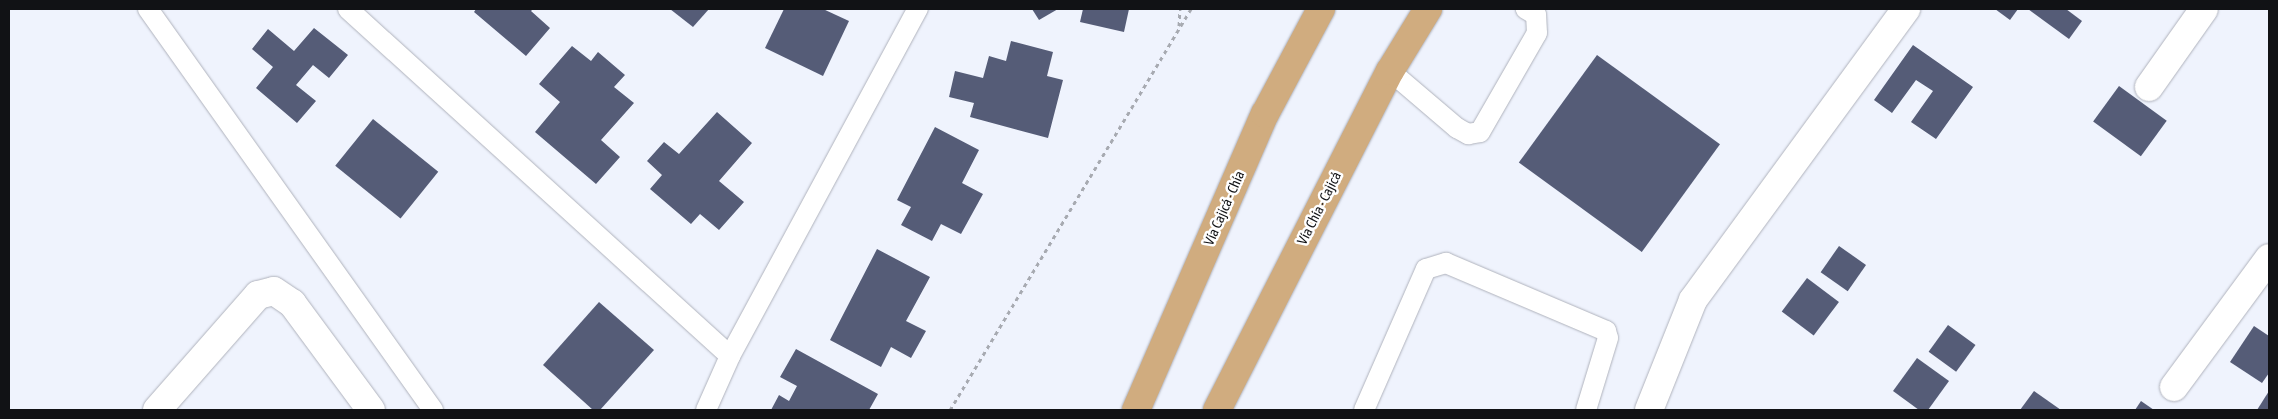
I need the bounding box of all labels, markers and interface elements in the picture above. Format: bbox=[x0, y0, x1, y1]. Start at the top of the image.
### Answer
street label: Vía Cajicá - Chía bbox=[1200, 168, 1248, 248]
street label: Vía Chía - Cajicá bbox=[1293, 169, 1345, 247]

